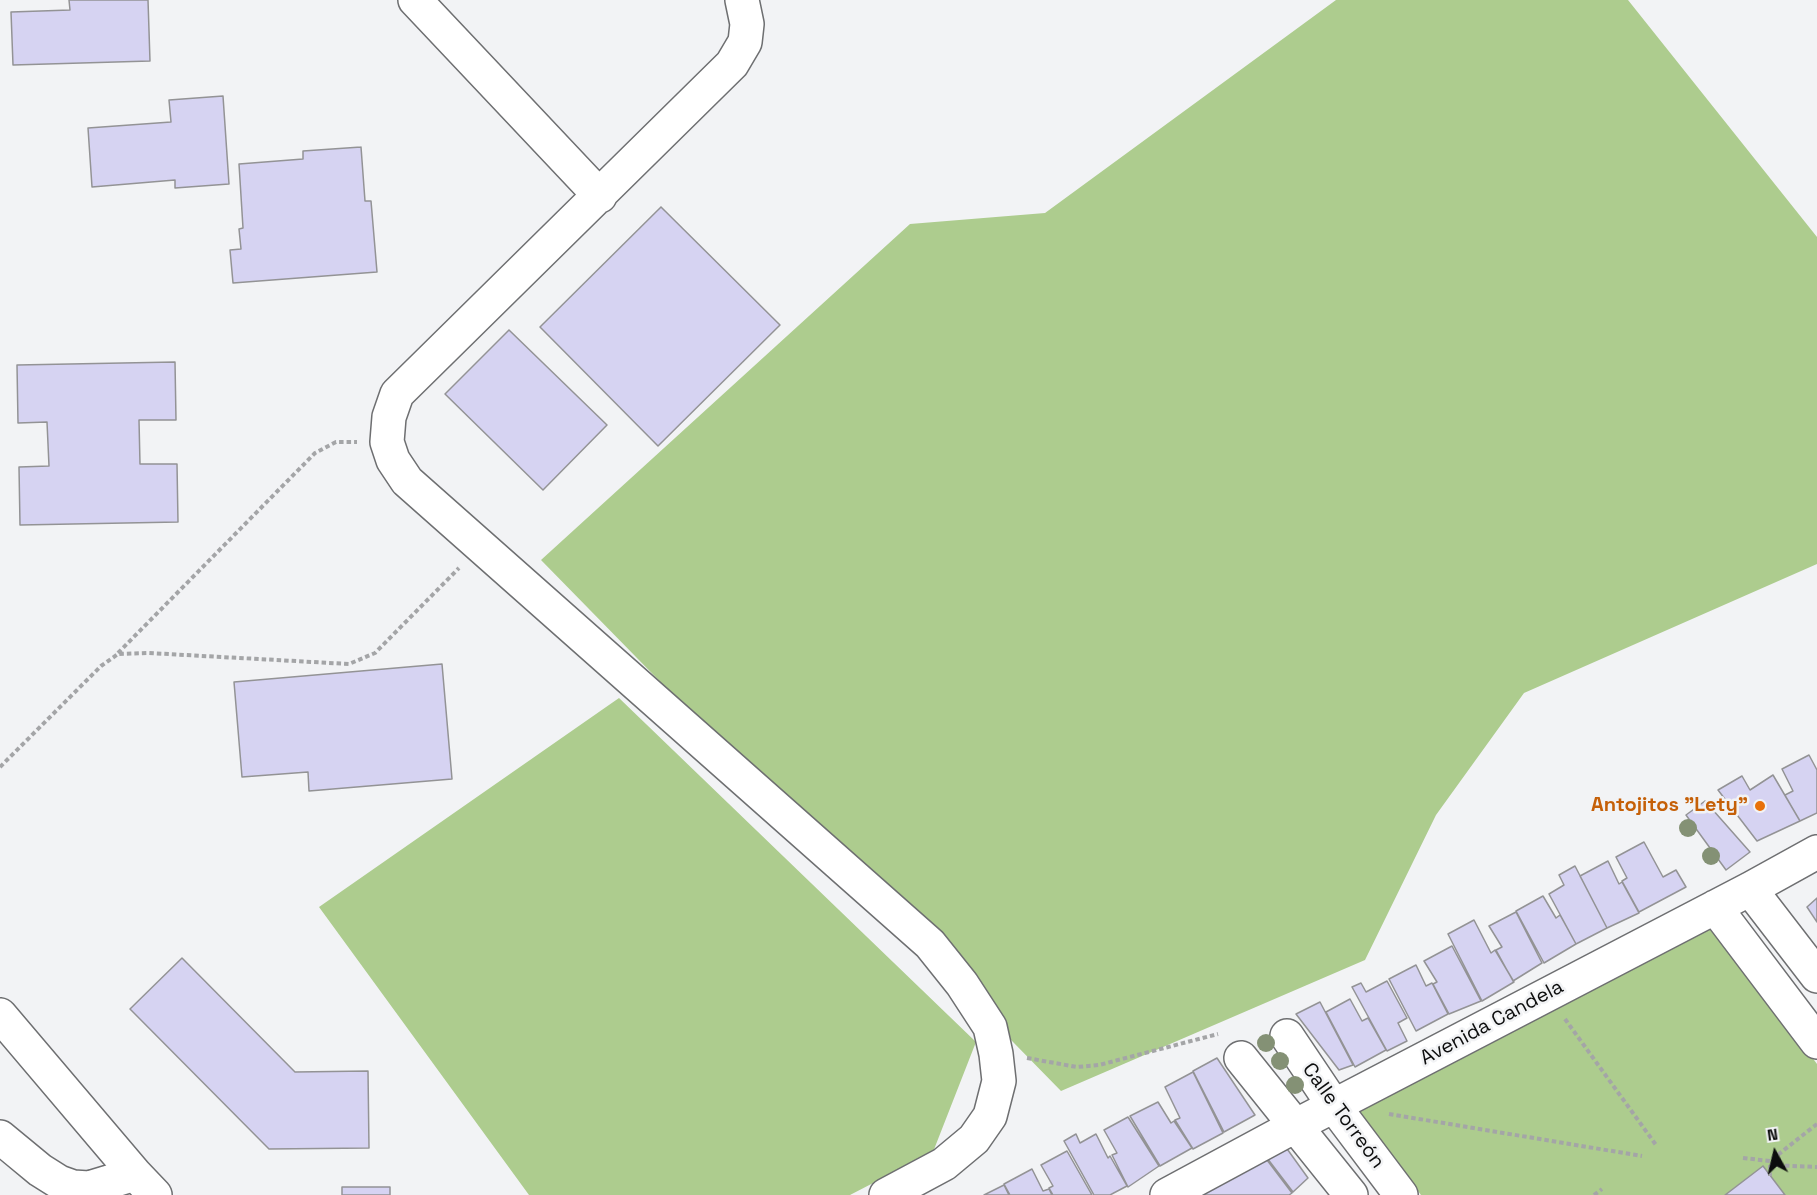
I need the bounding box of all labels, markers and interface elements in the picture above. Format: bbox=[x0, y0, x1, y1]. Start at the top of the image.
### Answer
place label: Antojitos "Lety" bbox=[1591, 794, 1748, 818]
marker: Antojitos "Lety" bbox=[1753, 799, 1767, 813]
street label: Avenida Candela bbox=[1416, 975, 1568, 1071]
street label: Calle Torreón bbox=[1297, 1059, 1389, 1173]
north arrow bbox=[1745, 1123, 1805, 1183]
text: N bbox=[1766, 1124, 1779, 1146]

